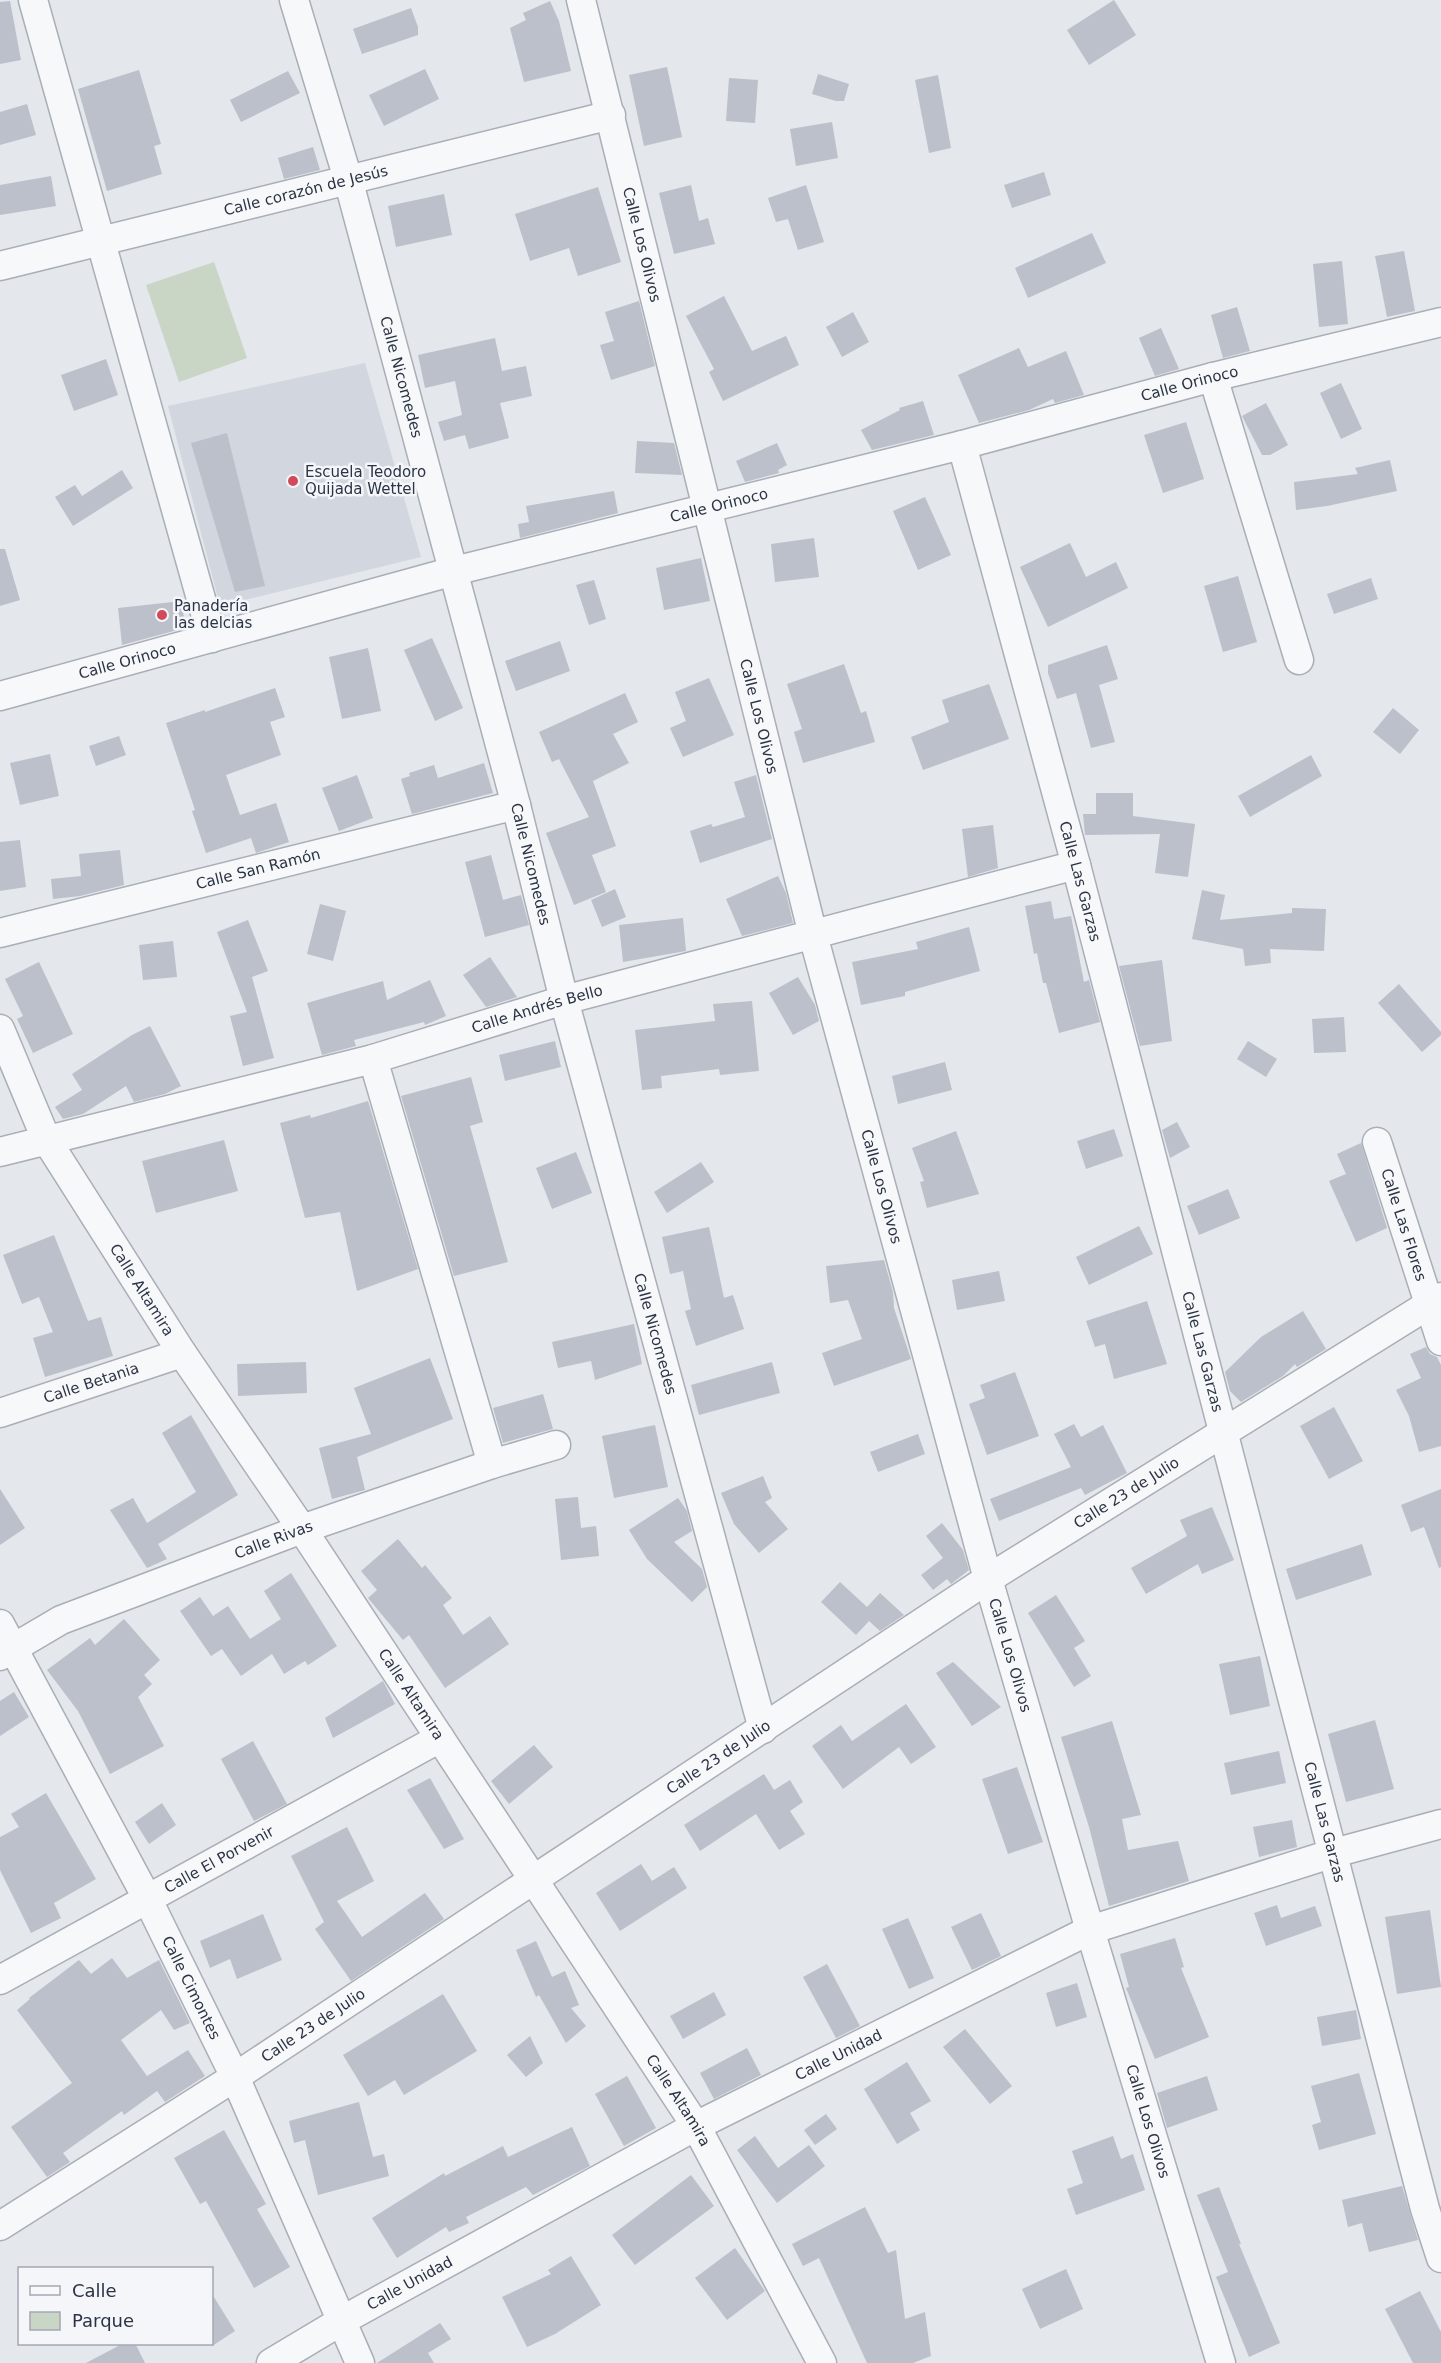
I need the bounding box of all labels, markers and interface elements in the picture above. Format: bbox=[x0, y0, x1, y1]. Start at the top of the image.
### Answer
street label: Calle corazón de Jesús bbox=[222, 161, 390, 219]
street label: Calle Los Olivos bbox=[619, 185, 665, 304]
street label: Calle Nicomedes bbox=[376, 314, 426, 440]
street label: Calle Orinoco bbox=[1139, 362, 1240, 405]
place label: Escuela Teodoro Quijada Wettel bbox=[305, 463, 426, 498]
marker: Escuela Teodoro Quijada Wettel bbox=[286, 474, 300, 488]
street label: Calle Orinoco bbox=[668, 484, 770, 526]
place label: Panadería las delcias bbox=[174, 597, 252, 632]
marker: Panadería las delcias bbox=[155, 608, 169, 622]
street label: Calle Orinoco bbox=[77, 639, 178, 683]
street label: Calle Los Olivos bbox=[736, 657, 782, 776]
street label: Calle Nicomedes bbox=[507, 801, 554, 927]
street label: Calle Las Garzas bbox=[1055, 819, 1105, 944]
street label: Calle San Ramón bbox=[194, 845, 322, 893]
street label: Calle Andrés Bello bbox=[469, 981, 605, 1037]
street label: Calle Los Olivos bbox=[857, 1127, 906, 1246]
street label: Calle Las Flores bbox=[1377, 1166, 1430, 1283]
street label: Calle Altamira bbox=[106, 1240, 178, 1339]
street label: Calle Nicomedes bbox=[630, 1271, 680, 1397]
street label: Calle Las Garzas bbox=[1178, 1289, 1227, 1414]
street label: Calle Betania bbox=[41, 1359, 141, 1407]
street label: Calle 23 de Julio bbox=[1070, 1453, 1182, 1532]
street label: Calle Rivas bbox=[232, 1517, 315, 1563]
street label: Calle Los Olivos bbox=[985, 1596, 1035, 1714]
street label: Calle Altamira bbox=[375, 1645, 448, 1744]
street label: Calle 23 de Julio bbox=[663, 1716, 774, 1798]
street label: Calle Las Garzas bbox=[1300, 1760, 1349, 1885]
street label: Calle El Porvenir bbox=[161, 1822, 278, 1897]
street label: Calle Cimontes bbox=[158, 1933, 224, 2043]
street label: Calle 23 de Julio bbox=[258, 1984, 369, 2066]
street label: Calle Unidad bbox=[792, 2026, 885, 2084]
street label: Calle Altamira bbox=[642, 2051, 714, 2149]
street label: Calle Los Olivos bbox=[1122, 2062, 1174, 2180]
street label: Calle Unidad bbox=[364, 2253, 456, 2314]
legend bbox=[18, 2267, 213, 2345]
text: Calle bbox=[72, 2280, 117, 2301]
text: Parque bbox=[72, 2310, 134, 2331]

